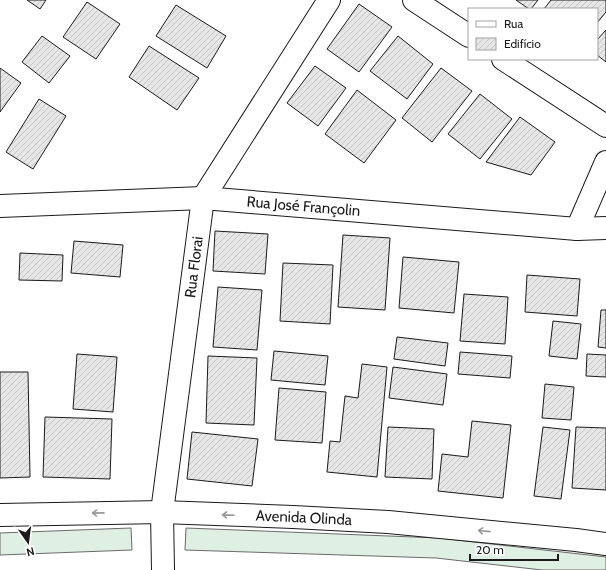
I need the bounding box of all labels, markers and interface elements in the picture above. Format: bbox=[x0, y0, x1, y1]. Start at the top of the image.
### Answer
legend bbox=[468, 8, 598, 60]
text: Rua bbox=[504, 16, 523, 31]
text: Edifício bbox=[504, 36, 541, 51]
street label: Rua José Françolin bbox=[246, 193, 361, 220]
street label: Rua Florai bbox=[181, 235, 207, 299]
street label: Avenida Olinda bbox=[255, 507, 353, 529]
one-way arrow bbox=[92, 509, 105, 517]
one-way arrow bbox=[222, 511, 235, 519]
north arrow bbox=[8, 522, 48, 562]
one-way arrow bbox=[478, 527, 491, 534]
scale bar bbox=[470, 536, 558, 562]
text: 20 m bbox=[476, 542, 504, 557]
text: N bbox=[25, 544, 36, 559]

